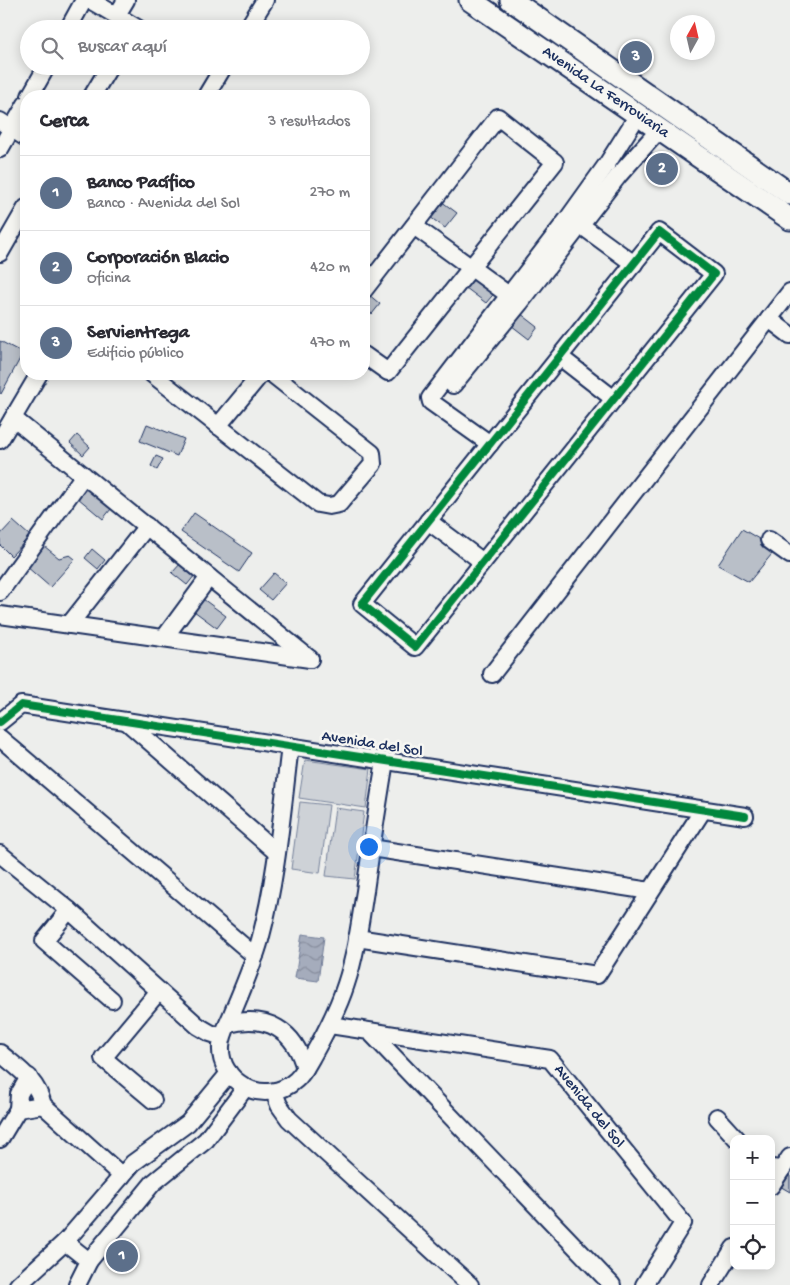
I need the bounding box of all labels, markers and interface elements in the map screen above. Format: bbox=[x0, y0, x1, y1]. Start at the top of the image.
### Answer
north arrow bbox=[670, 15, 715, 60]
search box bbox=[20, 20, 370, 75]
icon: search bbox=[38, 34, 66, 62]
text: Buscar aquí bbox=[78, 36, 167, 59]
pin: 3 bbox=[620, 38, 652, 76]
street label: Avenida La Ferroviaria bbox=[538, 42, 674, 143]
text: Cerca bbox=[40, 110, 88, 135]
text: 3 resultados bbox=[268, 113, 350, 132]
pin: 2 bbox=[646, 150, 678, 188]
text: Banco Pacífico bbox=[87, 172, 195, 195]
text: 1 bbox=[53, 184, 59, 203]
text: 270 m bbox=[310, 184, 350, 203]
text: Banco · Avenida del Sol bbox=[87, 195, 240, 214]
text: Corporación Blacio bbox=[87, 247, 229, 270]
text: 2 bbox=[52, 259, 60, 278]
text: 420 m bbox=[310, 259, 350, 278]
text: Oficina bbox=[87, 270, 130, 289]
text: Servientrega bbox=[87, 322, 189, 345]
text: 3 bbox=[52, 334, 60, 353]
text: 470 m bbox=[310, 334, 350, 353]
text: Edificio público bbox=[87, 345, 184, 364]
street label: Avenida del Sol bbox=[320, 728, 424, 762]
your location bbox=[356, 834, 382, 860]
street label: Avenida del Sol bbox=[549, 1061, 628, 1152]
map controls bbox=[730, 1135, 775, 1270]
button: + bbox=[730, 1135, 775, 1180]
button: − bbox=[730, 1180, 775, 1225]
button: locate bbox=[730, 1225, 775, 1270]
pin: 1 bbox=[106, 1237, 138, 1275]

